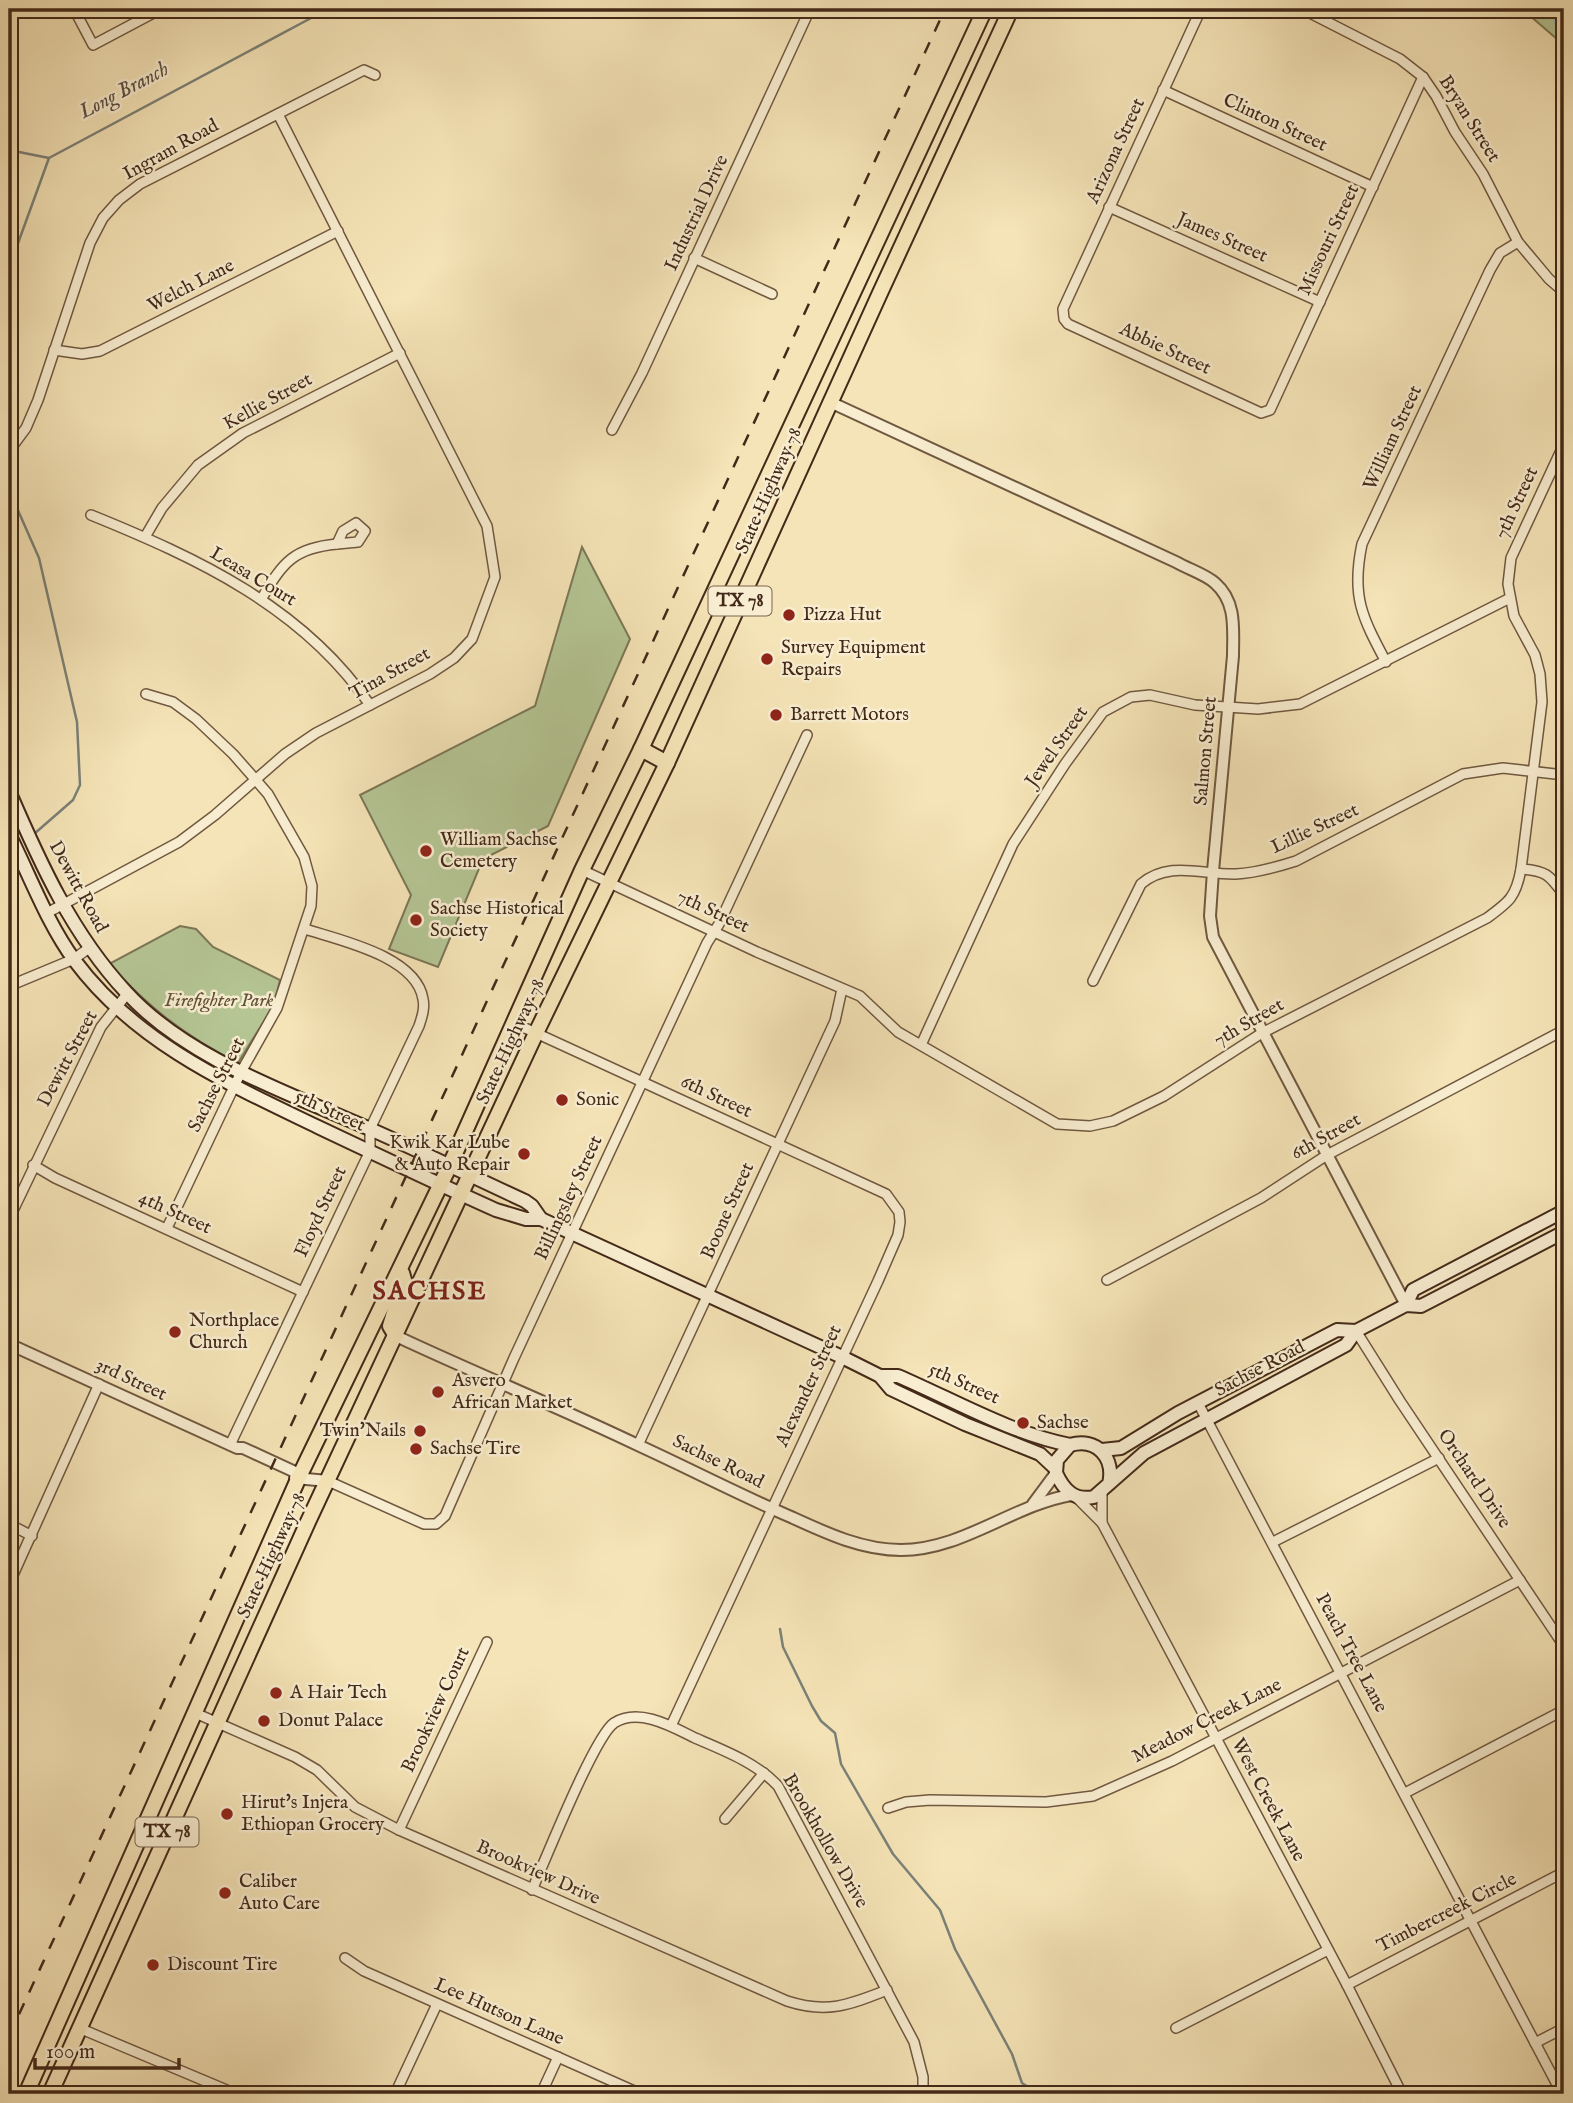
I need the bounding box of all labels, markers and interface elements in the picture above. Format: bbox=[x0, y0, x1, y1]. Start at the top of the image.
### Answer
water label: Long Branch bbox=[74, 56, 174, 126]
street label: Bryan Street bbox=[1433, 71, 1506, 167]
street label: Clinton Street bbox=[1219, 88, 1331, 158]
street label: Arizona Street bbox=[1081, 94, 1151, 208]
street label: Ingram Road bbox=[119, 113, 224, 186]
street label: Industrial Drive bbox=[660, 151, 734, 275]
street label: Missouri Street bbox=[1293, 180, 1365, 299]
street label: James Street bbox=[1171, 207, 1272, 269]
street label: Welch Lane bbox=[144, 254, 239, 318]
street label: Abbie Street bbox=[1115, 317, 1215, 381]
street label: Kellie Street bbox=[219, 368, 317, 436]
street label: William Street bbox=[1358, 381, 1428, 494]
street label: State Highway 78 bbox=[730, 424, 808, 558]
street label: 7th Street bbox=[1490, 463, 1544, 543]
street label: Leasa Court bbox=[205, 542, 301, 612]
road number: TX 78 bbox=[708, 586, 772, 616]
place label: Pizza Hut bbox=[803, 603, 882, 627]
marker: Pizza Hut bbox=[781, 607, 797, 623]
place label: Survey Equipment Repairs bbox=[781, 636, 926, 682]
street label: Tina Street bbox=[345, 642, 435, 706]
marker: Survey Equipment Repairs bbox=[759, 651, 775, 667]
street label: Salmon Street bbox=[1189, 695, 1223, 807]
street label: Jewel Street bbox=[1019, 701, 1094, 794]
place label: Barrett Motors bbox=[790, 703, 909, 727]
marker: Barrett Motors bbox=[768, 707, 784, 723]
street label: Lillie Street bbox=[1267, 798, 1363, 860]
place label: William Sachse Cemetery bbox=[440, 828, 558, 874]
street label: Dewitt Road bbox=[43, 837, 114, 938]
marker: William Sachse Cemetery bbox=[418, 843, 434, 859]
street label: 7th Street bbox=[673, 885, 753, 939]
place label: Sachse Historical Society bbox=[430, 897, 565, 943]
marker: Sachse Historical Society bbox=[408, 912, 424, 928]
street label: State Highway 78 bbox=[471, 975, 551, 1109]
park label: Firefighter Park bbox=[165, 989, 274, 1013]
street label: 7th Street bbox=[1210, 993, 1289, 1053]
street label: Dewitt Street bbox=[33, 1006, 104, 1111]
street label: Sachse Street bbox=[183, 1033, 251, 1136]
street label: 6th Street bbox=[676, 1070, 756, 1124]
street label: 5th Street bbox=[291, 1084, 369, 1138]
place label: Sonic bbox=[576, 1088, 619, 1112]
marker: Sonic bbox=[554, 1092, 570, 1108]
street label: 6th Street bbox=[1287, 1108, 1365, 1166]
place label: Kwik Kar Lube & Auto Repair bbox=[390, 1131, 510, 1177]
street label: Billingsley Street bbox=[530, 1131, 609, 1264]
marker: Kwik Kar Lube & Auto Repair bbox=[516, 1146, 532, 1162]
street label: Boone Street bbox=[696, 1159, 760, 1263]
street label: Floyd Street bbox=[289, 1162, 353, 1261]
street label: 4th Street bbox=[135, 1186, 216, 1240]
district label: SACHSE bbox=[373, 1275, 487, 1308]
place label: Northplace Church bbox=[189, 1309, 279, 1355]
street label: Alexander Street bbox=[770, 1321, 848, 1452]
marker: Northplace Church bbox=[167, 1324, 183, 1340]
street label: Sachse Road bbox=[1211, 1335, 1310, 1403]
street label: 3rd Street bbox=[92, 1353, 171, 1407]
street label: 5th Street bbox=[925, 1358, 1004, 1410]
place label: Asvero African Market bbox=[451, 1369, 573, 1415]
marker: Asvero African Market bbox=[430, 1384, 446, 1400]
place label: Sachse bbox=[1037, 1411, 1089, 1435]
marker: Sachse bbox=[1015, 1415, 1031, 1431]
place label: Twin'Nails bbox=[320, 1419, 406, 1443]
marker: Twin'Nails bbox=[412, 1423, 428, 1439]
street label: Orchard Drive bbox=[1432, 1425, 1516, 1533]
street label: Sachse Road bbox=[668, 1430, 768, 1495]
place label: Sachse Tire bbox=[430, 1437, 521, 1461]
marker: Sachse Tire bbox=[408, 1441, 424, 1457]
street label: State Highway 78 bbox=[232, 1489, 312, 1623]
street label: Peach Tree Lane bbox=[1310, 1589, 1393, 1717]
street label: Brookview Court bbox=[396, 1643, 476, 1777]
street label: Meadow Creek Lane bbox=[1128, 1673, 1286, 1769]
place label: A Hair Tech bbox=[289, 1681, 387, 1705]
marker: A Hair Tech bbox=[268, 1685, 284, 1701]
place label: Donut Palace bbox=[278, 1709, 384, 1733]
marker: Donut Palace bbox=[256, 1713, 272, 1729]
street label: West Creek Lane bbox=[1225, 1734, 1311, 1866]
street label: Brookhollow Drive bbox=[777, 1769, 873, 1913]
place label: Hirut's Injera Ethiopan Grocery bbox=[241, 1791, 385, 1837]
marker: Hirut's Injera Ethiopan Grocery bbox=[219, 1806, 235, 1822]
road number: TX 78 bbox=[136, 1818, 198, 1846]
street label: Brookview Drive bbox=[472, 1835, 604, 1911]
street label: Timbercreek Circle bbox=[1373, 1867, 1521, 1959]
place label: Caliber Auto Care bbox=[238, 1870, 320, 1916]
marker: Caliber Auto Care bbox=[217, 1885, 233, 1901]
place label: Discount Tire bbox=[167, 1953, 278, 1977]
marker: Discount Tire bbox=[145, 1957, 161, 1973]
street label: Lee Hutson Lane bbox=[430, 1973, 568, 2051]
scale bar bbox=[35, 2026, 178, 2070]
text: 100 m bbox=[46, 2039, 95, 2066]

